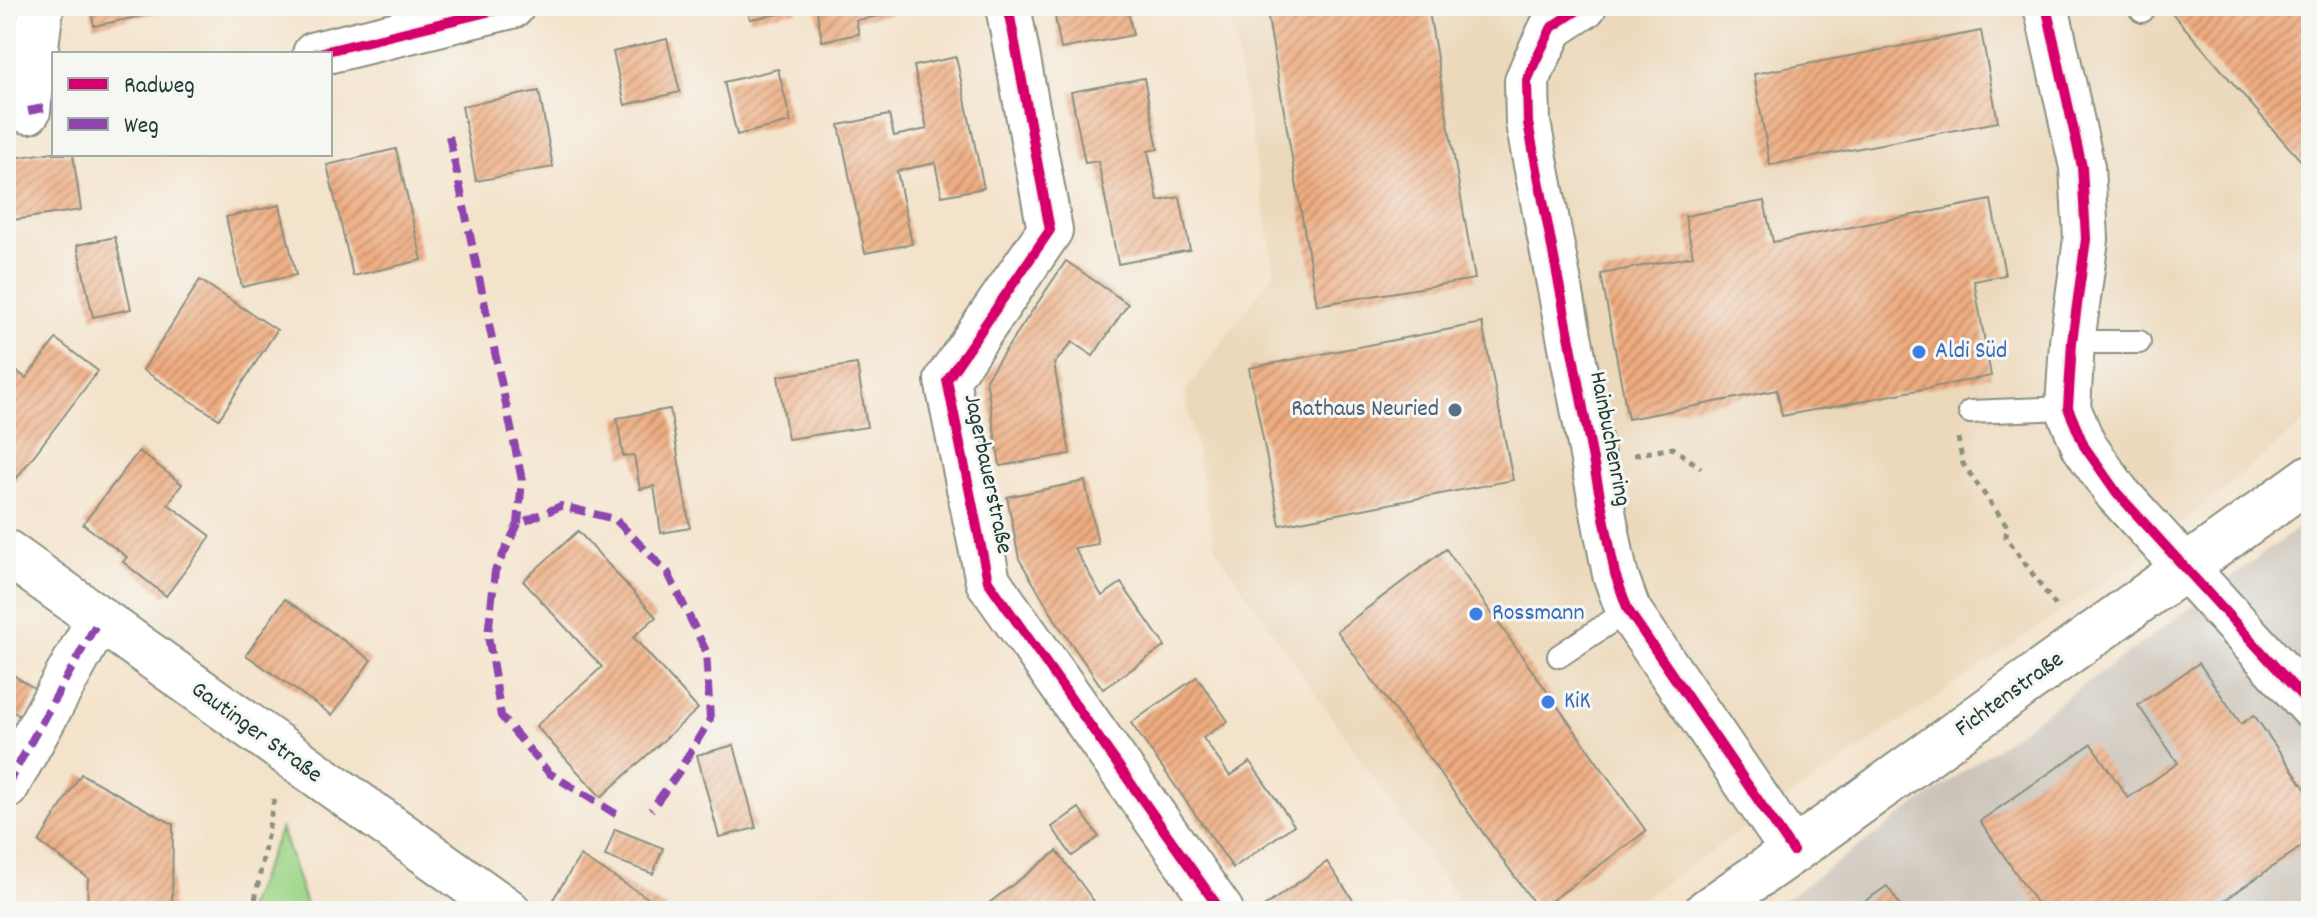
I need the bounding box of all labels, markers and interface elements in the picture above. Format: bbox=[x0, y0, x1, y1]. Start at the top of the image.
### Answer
legend bbox=[52, 52, 332, 156]
text: Radweg bbox=[124, 70, 195, 104]
text: Weg bbox=[124, 110, 159, 144]
place label: Aldi Süd bbox=[1935, 335, 2007, 369]
marker: Aldi Süd bbox=[1910, 343, 1928, 361]
street label: Hainbuchenring bbox=[1579, 369, 1639, 509]
street label: Jagerbauerstraße bbox=[953, 391, 1021, 557]
place label: Rathaus Neuried bbox=[1291, 393, 1439, 427]
marker: Rathaus Neuried bbox=[1446, 401, 1464, 419]
place label: Rossmann bbox=[1492, 597, 1585, 631]
marker: Rossmann bbox=[1467, 605, 1485, 623]
street label: Fichtenstraße bbox=[1949, 644, 2071, 746]
street label: Gautinger Straße bbox=[183, 674, 329, 792]
place label: KiK bbox=[1564, 685, 1591, 719]
marker: KiK bbox=[1539, 693, 1557, 711]

